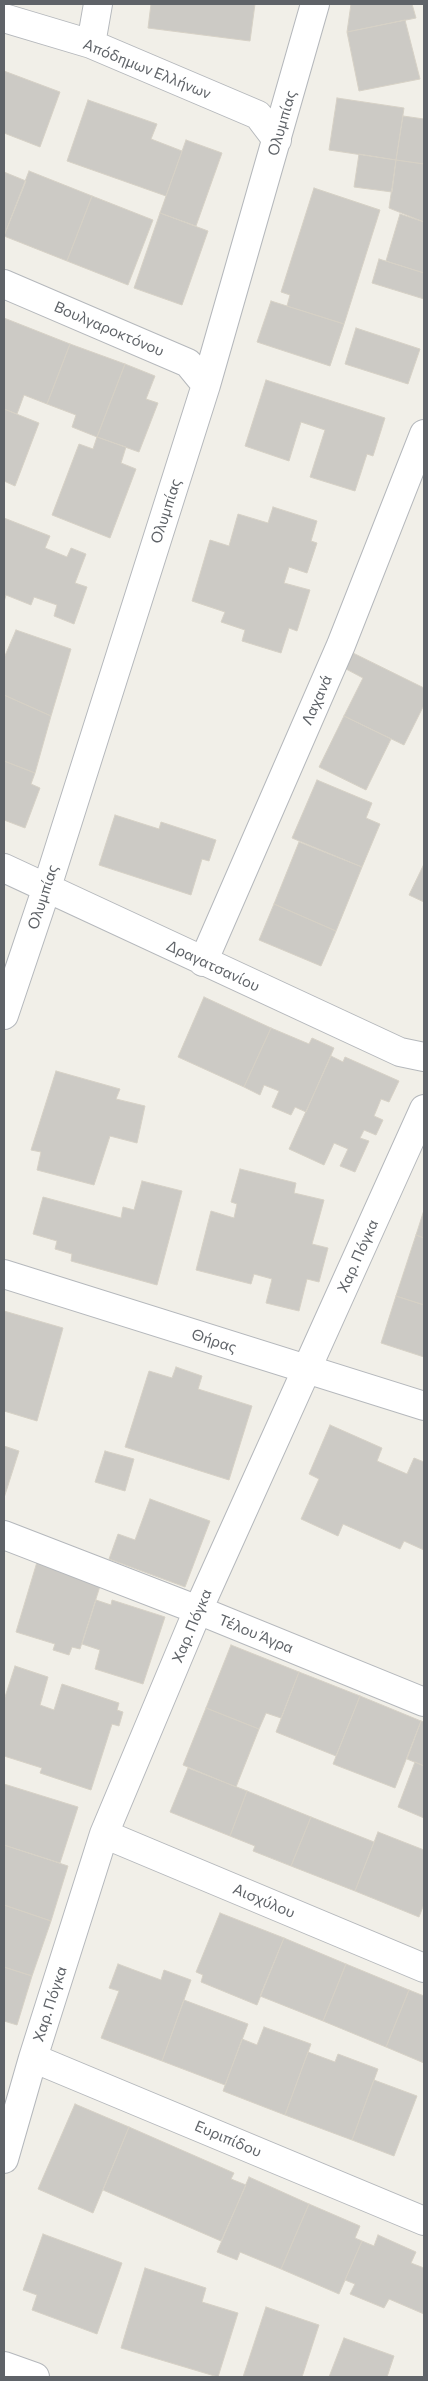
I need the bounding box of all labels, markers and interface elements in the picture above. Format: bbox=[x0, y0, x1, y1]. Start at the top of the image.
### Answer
street label: Απόδημων Ελλήνων bbox=[81, 35, 213, 103]
street label: Ολυμπίας bbox=[264, 88, 300, 158]
street label: Βουλγαροκτόνου bbox=[51, 298, 167, 360]
street label: Ολυμπίας bbox=[147, 476, 185, 546]
street label: Λαχανά bbox=[298, 672, 336, 728]
street label: Ολυμπίας bbox=[24, 862, 62, 932]
street label: Δραγατσανίου bbox=[164, 937, 262, 995]
street label: Χαρ. Πόγκα bbox=[334, 1217, 382, 1295]
street label: Θήρας bbox=[189, 1325, 239, 1357]
street label: Χαρ. Πόγκα bbox=[168, 1586, 216, 1666]
street label: Τέλου Άγρα bbox=[216, 1611, 296, 1657]
street label: Αισχύλου bbox=[230, 1880, 298, 1922]
street label: Χαρ. Πόγκα bbox=[29, 1964, 71, 2044]
street label: Ευριπίδου bbox=[192, 2117, 264, 2161]

